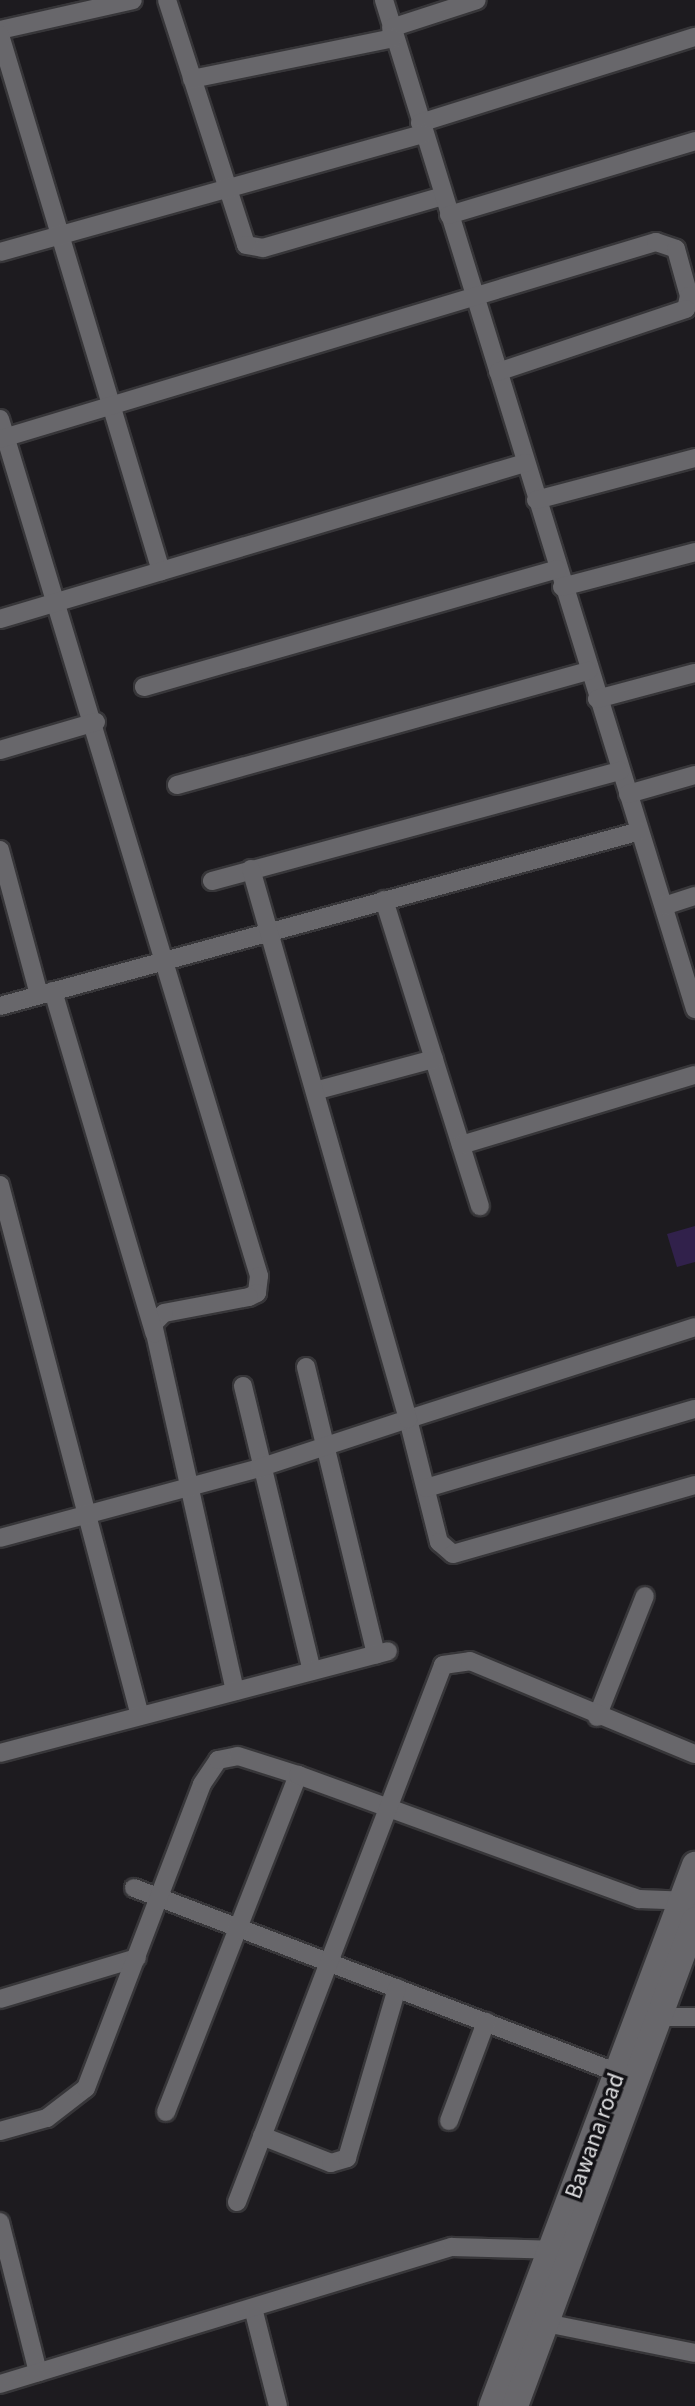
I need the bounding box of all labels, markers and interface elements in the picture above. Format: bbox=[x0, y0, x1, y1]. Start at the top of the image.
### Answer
street label: Bawana road bbox=[559, 2069, 631, 2203]

